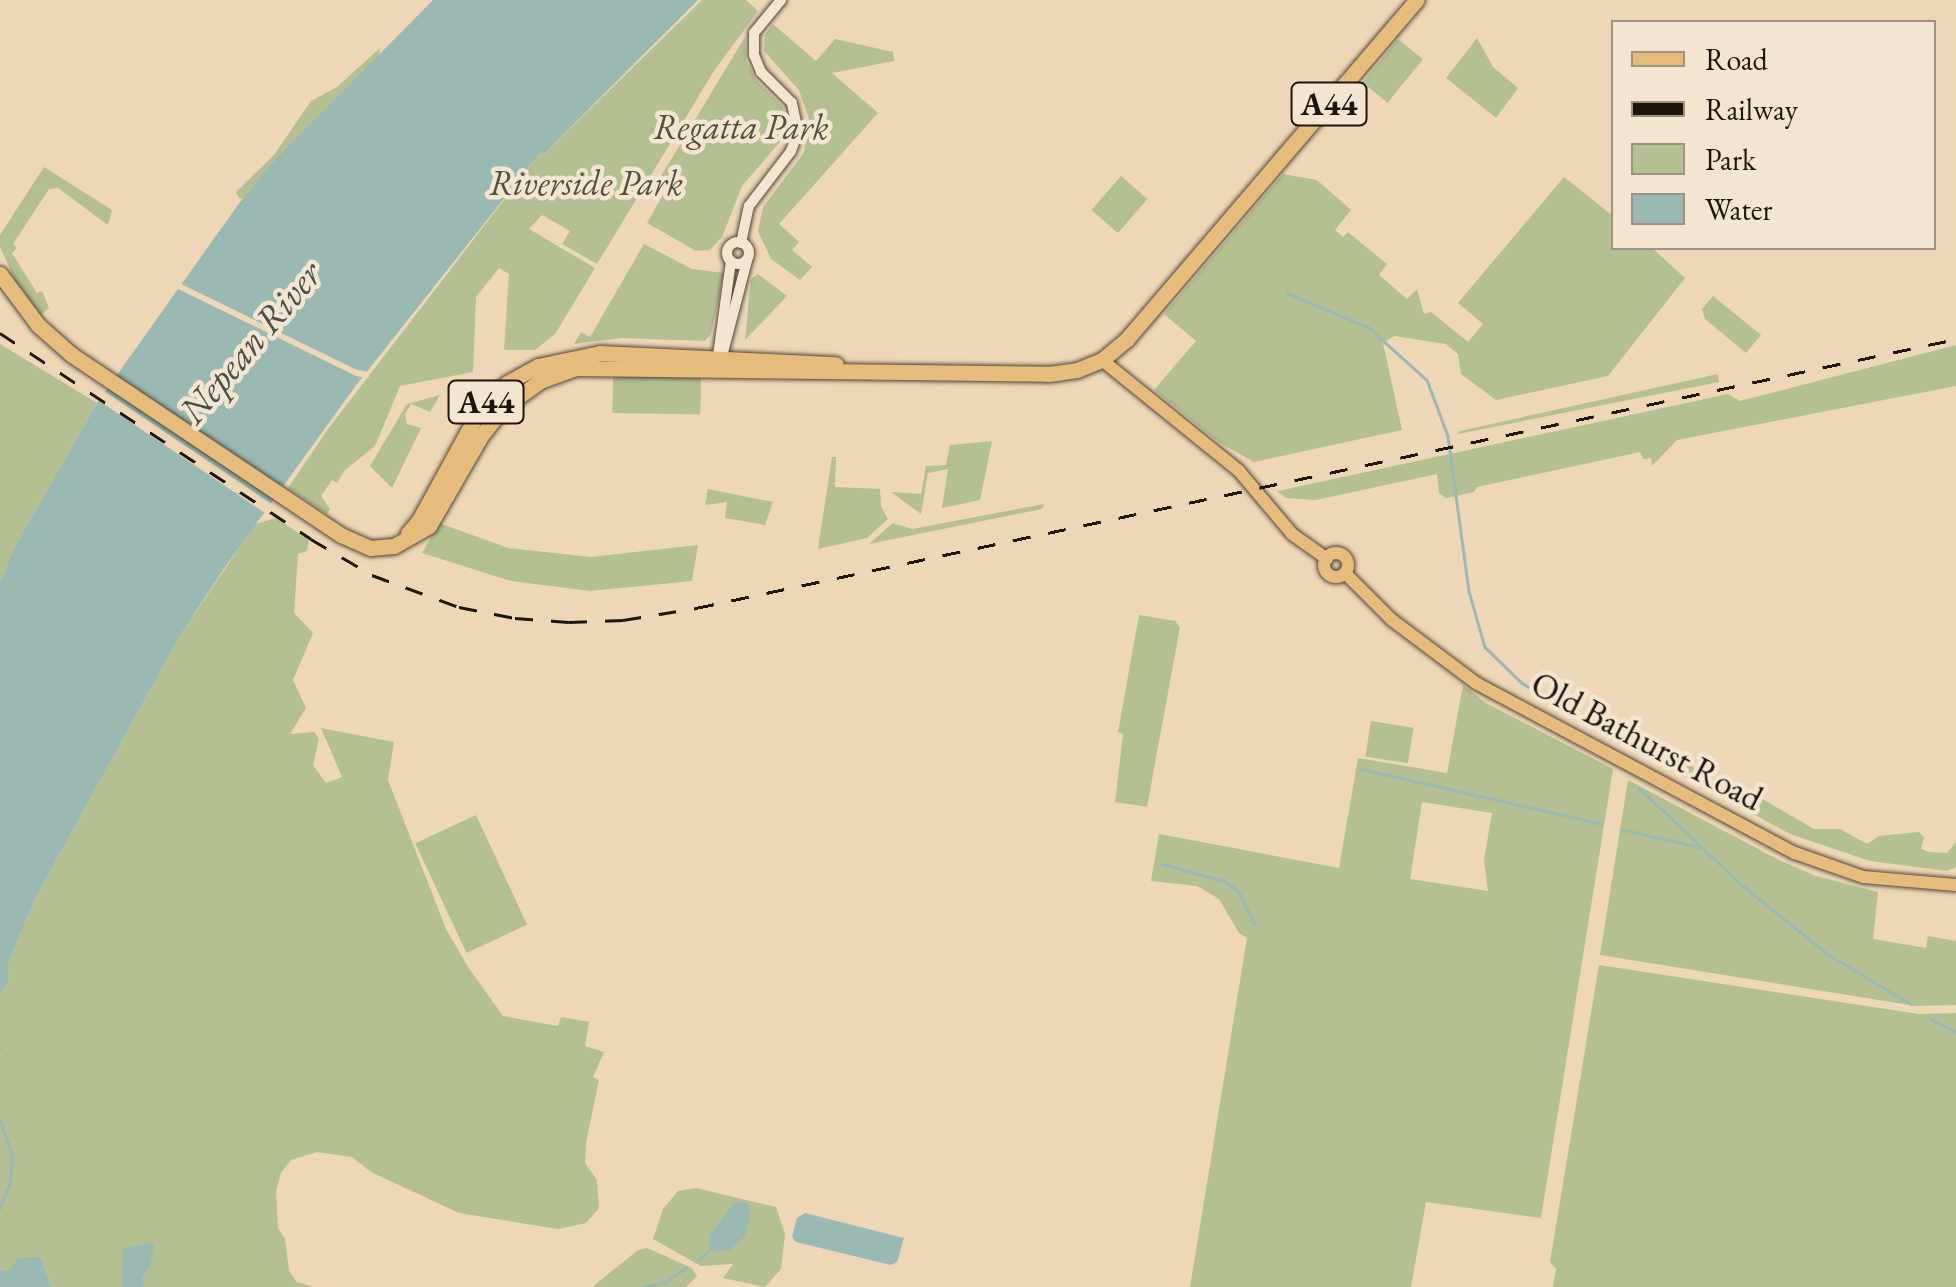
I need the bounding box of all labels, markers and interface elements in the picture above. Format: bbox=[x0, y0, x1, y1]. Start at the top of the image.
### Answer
legend bbox=[1611, 20, 1936, 250]
text: Road bbox=[1705, 40, 1768, 79]
road number: A44 bbox=[1289, 77, 1369, 131]
text: Railway bbox=[1705, 90, 1798, 129]
park label: Regatta Park bbox=[653, 106, 829, 148]
text: Park bbox=[1705, 140, 1756, 179]
park label: Riverside Park bbox=[489, 162, 683, 204]
text: Water bbox=[1705, 190, 1773, 229]
water label: Nepean River bbox=[169, 252, 331, 432]
road number: A44 bbox=[446, 375, 526, 429]
street label: Old Bathurst Road bbox=[1524, 662, 1770, 820]

